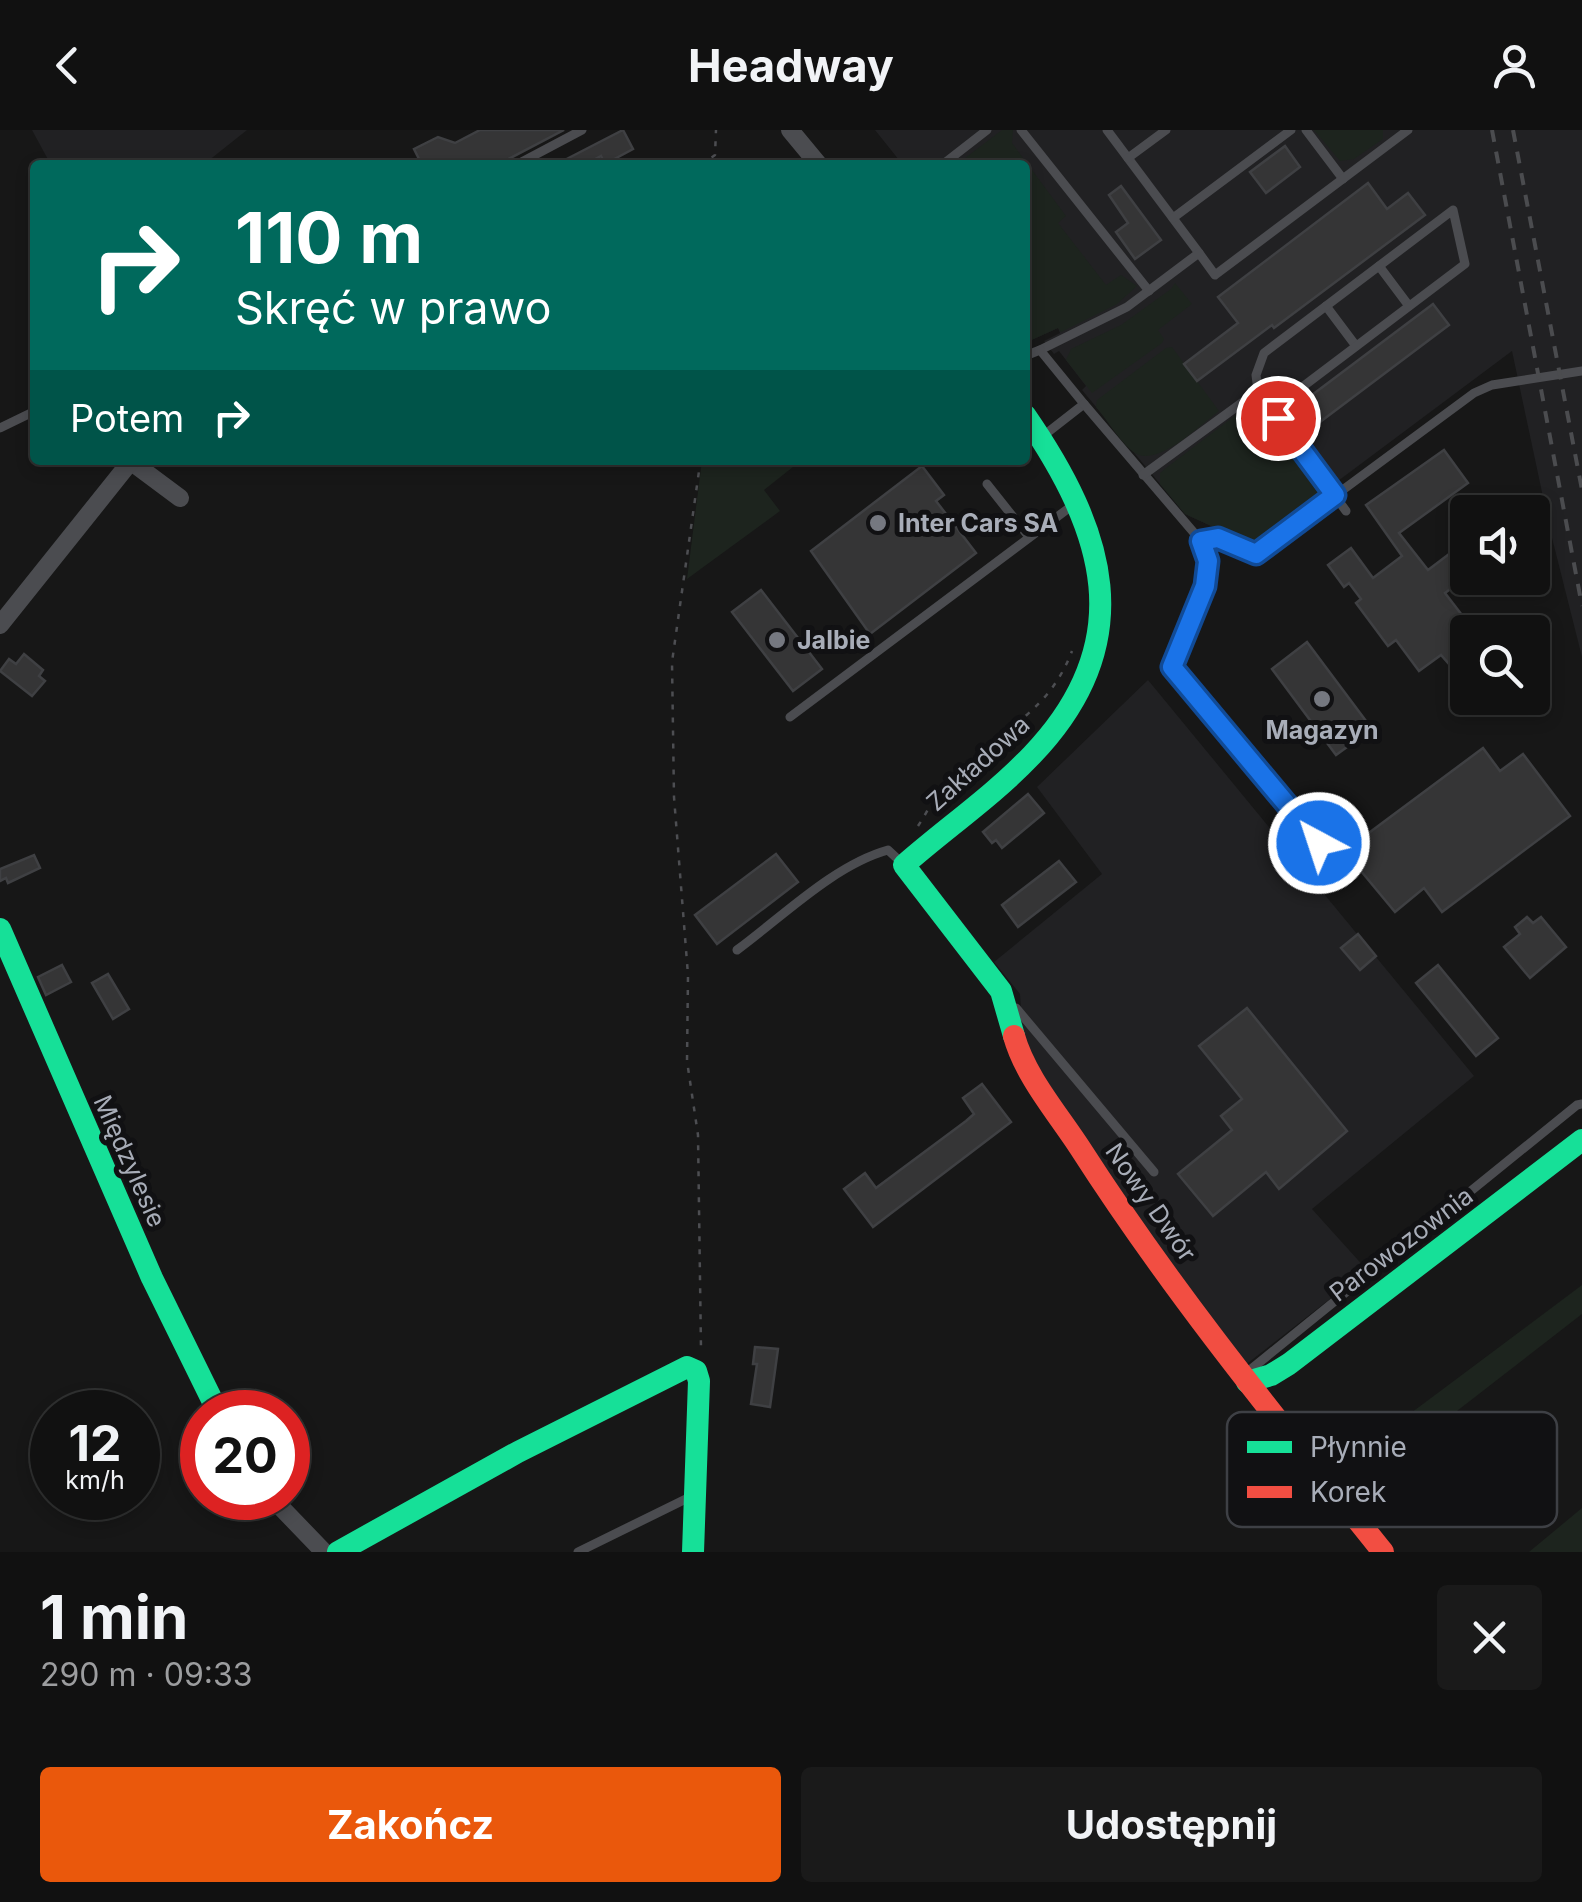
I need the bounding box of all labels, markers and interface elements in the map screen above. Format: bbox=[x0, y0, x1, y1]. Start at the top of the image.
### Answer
icon: back bbox=[40, 38, 95, 93]
text: Headway bbox=[688, 38, 894, 93]
icon: person bbox=[1487, 38, 1542, 93]
text: 110 m bbox=[235, 195, 423, 280]
icon: right bbox=[70, 200, 200, 330]
text: Skręć w prawo bbox=[235, 280, 552, 335]
pin bbox=[1236, 376, 1321, 461]
icon: right bbox=[204, 390, 259, 445]
icon: arrive bbox=[1251, 391, 1306, 446]
text: Potem bbox=[70, 395, 184, 441]
map controls bbox=[1450, 495, 1550, 715]
button: sound bbox=[1450, 495, 1550, 595]
place label: Inter Cars SA bbox=[898, 508, 1059, 538]
marker: Inter Cars SA bbox=[867, 512, 889, 534]
button: search bbox=[1450, 615, 1550, 715]
place label: Jalbie bbox=[797, 625, 870, 655]
marker: Jalbie bbox=[766, 629, 788, 651]
marker: Magazyn bbox=[1311, 688, 1333, 710]
street label: Zakładowa bbox=[920, 709, 1036, 817]
place label: Magazyn bbox=[1265, 715, 1379, 745]
position arrow bbox=[1267, 791, 1371, 895]
street label: Międzylesie bbox=[88, 1091, 172, 1231]
street label: Nowy Dwór bbox=[1099, 1137, 1203, 1267]
street label: Parowozownia bbox=[1323, 1180, 1479, 1308]
speed limit sign: 20 bbox=[180, 1390, 310, 1520]
legend bbox=[1227, 1412, 1557, 1527]
text: 12 bbox=[68, 1413, 122, 1473]
text: Płynnie bbox=[1310, 1430, 1407, 1464]
text: km/h bbox=[65, 1465, 125, 1495]
text: Korek bbox=[1310, 1475, 1386, 1509]
text: 1 min bbox=[40, 1581, 188, 1653]
button: close bbox=[1437, 1585, 1542, 1690]
text: 290 m · 09:33 bbox=[40, 1655, 253, 1694]
button: Zakończ bbox=[40, 1767, 781, 1882]
button: Udostępnij bbox=[801, 1767, 1542, 1882]

